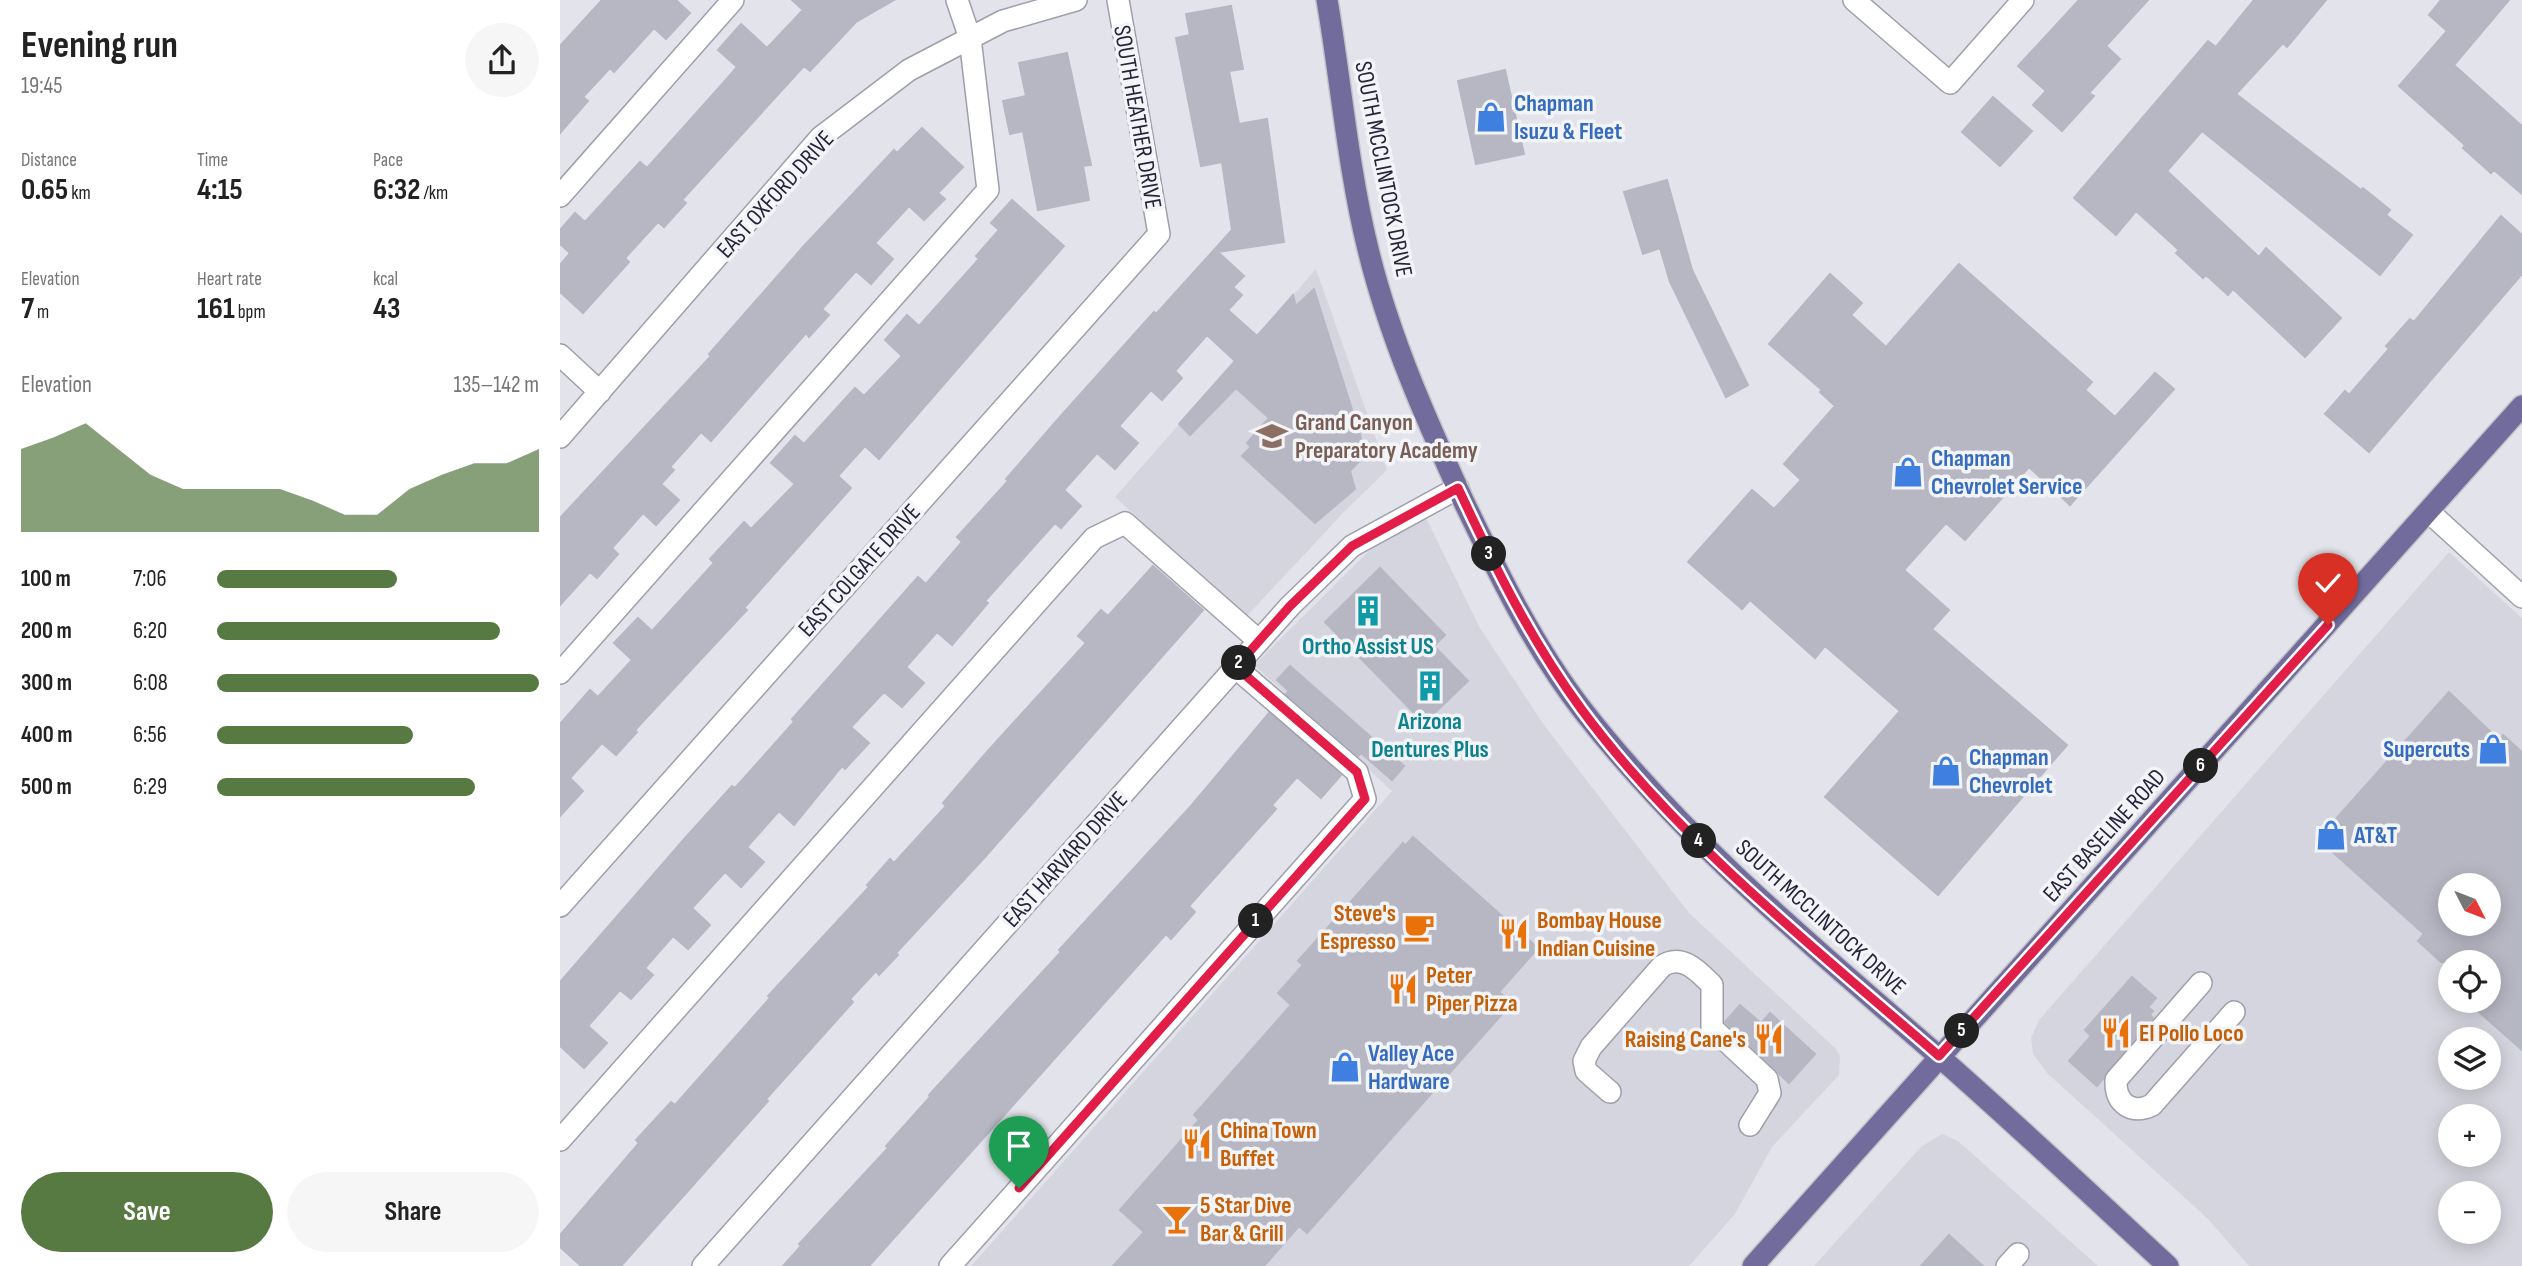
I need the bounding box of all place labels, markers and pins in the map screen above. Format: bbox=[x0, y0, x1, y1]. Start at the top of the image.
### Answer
place label: Chapman Isuzu & Fleet bbox=[1514, 89, 1622, 146]
shop icon: Chapman Isuzu & Fleet bbox=[1474, 100, 1508, 134]
place label: Grand Canyon Preparatory Academy bbox=[1295, 408, 1478, 465]
school or university icon: Grand Canyon Preparatory Academy bbox=[1255, 419, 1289, 453]
place label: Chapman Chevrolet Service bbox=[1931, 444, 2082, 501]
shop icon: Chapman Chevrolet Service bbox=[1891, 455, 1925, 489]
pin: 3 bbox=[1472, 536, 1506, 572]
pin bbox=[2298, 553, 2358, 625]
building icon: Ortho Assist US bbox=[1351, 594, 1385, 628]
place label: Ortho Assist US bbox=[1302, 632, 1434, 661]
pin: 2 bbox=[1222, 646, 1256, 680]
building icon: Arizona Dentures Plus bbox=[1413, 669, 1447, 703]
place label: Arizona Dentures Plus bbox=[1371, 707, 1489, 764]
shop icon: Supercuts bbox=[2476, 732, 2510, 766]
place label: Supercuts bbox=[2383, 735, 2470, 764]
place label: Chapman Chevrolet bbox=[1969, 743, 2053, 800]
pin: 6 bbox=[2184, 748, 2218, 784]
shop icon: Chapman Chevrolet bbox=[1929, 754, 1963, 788]
shop icon: AT&T bbox=[2314, 818, 2348, 852]
place label: AT&T bbox=[2353, 821, 2397, 850]
pin: 4 bbox=[1682, 824, 1716, 858]
place label: Steve's Espresso bbox=[1320, 899, 1396, 956]
pin: 1 bbox=[1238, 904, 1274, 939]
place label: Bombay House Indian Cuisine bbox=[1537, 906, 1662, 963]
cafe icon: Steve's Espresso bbox=[1402, 910, 1436, 944]
restaurant icon: Bombay House Indian Cuisine bbox=[1497, 917, 1531, 951]
place label: Peter Piper Pizza bbox=[1426, 961, 1518, 1018]
restaurant icon: Peter Piper Pizza bbox=[1386, 972, 1420, 1006]
pin: 5 bbox=[1944, 1014, 1980, 1048]
restaurant icon: El Pollo Loco bbox=[2099, 1016, 2133, 1050]
place label: El Pollo Loco bbox=[2139, 1019, 2244, 1048]
restaurant icon: Raising Cane's bbox=[1752, 1022, 1786, 1056]
place label: Raising Cane's bbox=[1625, 1025, 1746, 1054]
place label: Valley Ace Hardware bbox=[1368, 1039, 1454, 1096]
shop icon: Valley Ace Hardware bbox=[1328, 1050, 1362, 1084]
pin bbox=[989, 1116, 1049, 1188]
place label: China Town Buffet bbox=[1220, 1116, 1317, 1173]
restaurant icon: China Town Buffet bbox=[1180, 1127, 1214, 1161]
place label: 5 Star Dive Bar & Grill bbox=[1200, 1191, 1291, 1248]
bar icon: 5 Star Dive Bar & Grill bbox=[1160, 1202, 1194, 1236]

